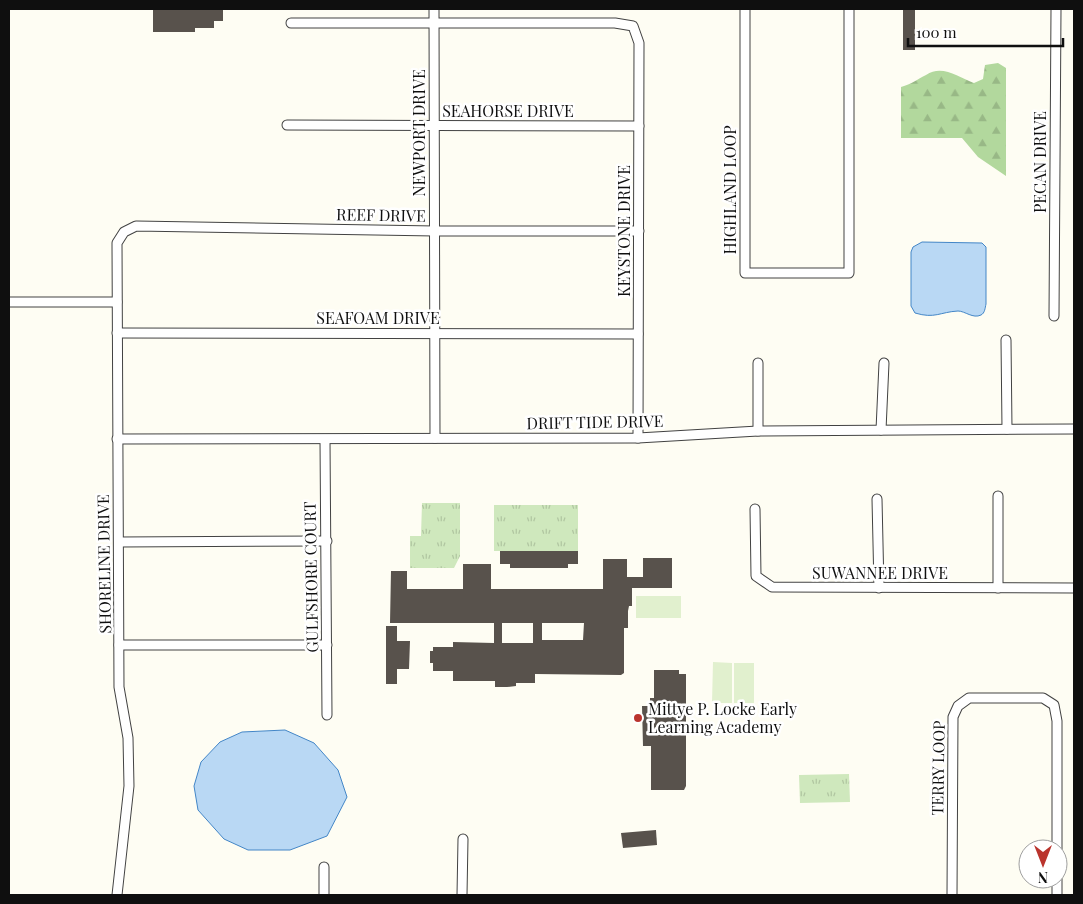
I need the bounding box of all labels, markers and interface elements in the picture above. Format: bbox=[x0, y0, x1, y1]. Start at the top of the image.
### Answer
scale bar bbox=[908, 15, 1063, 47]
text: 100 m bbox=[916, 22, 957, 42]
street label: NEWPORT DRIVE bbox=[408, 69, 429, 197]
street label: SEAHORSE DRIVE bbox=[442, 100, 574, 121]
street label: PECAN DRIVE bbox=[1029, 111, 1050, 213]
street label: HIGHLAND LOOP bbox=[719, 125, 740, 255]
street label: KEYSTONE DRIVE bbox=[613, 165, 634, 297]
street label: REEF DRIVE bbox=[336, 203, 426, 226]
street label: SEAFOAM DRIVE bbox=[316, 307, 440, 328]
street label: DRIFT TIDE DRIVE bbox=[526, 410, 664, 433]
street label: SHORELINE DRIVE bbox=[92, 494, 115, 634]
street label: GULFSHORE COURT bbox=[299, 501, 322, 653]
street label: SUWANNEE DRIVE bbox=[812, 562, 948, 583]
place label: Mittye P. Locke Early Learning Academy bbox=[648, 698, 797, 737]
marker: Mittye P. Locke Early Learning Academy bbox=[632, 712, 644, 724]
street label: TERRY LOOP bbox=[926, 720, 949, 816]
north arrow bbox=[1018, 839, 1068, 889]
text: N bbox=[1038, 868, 1048, 887]

